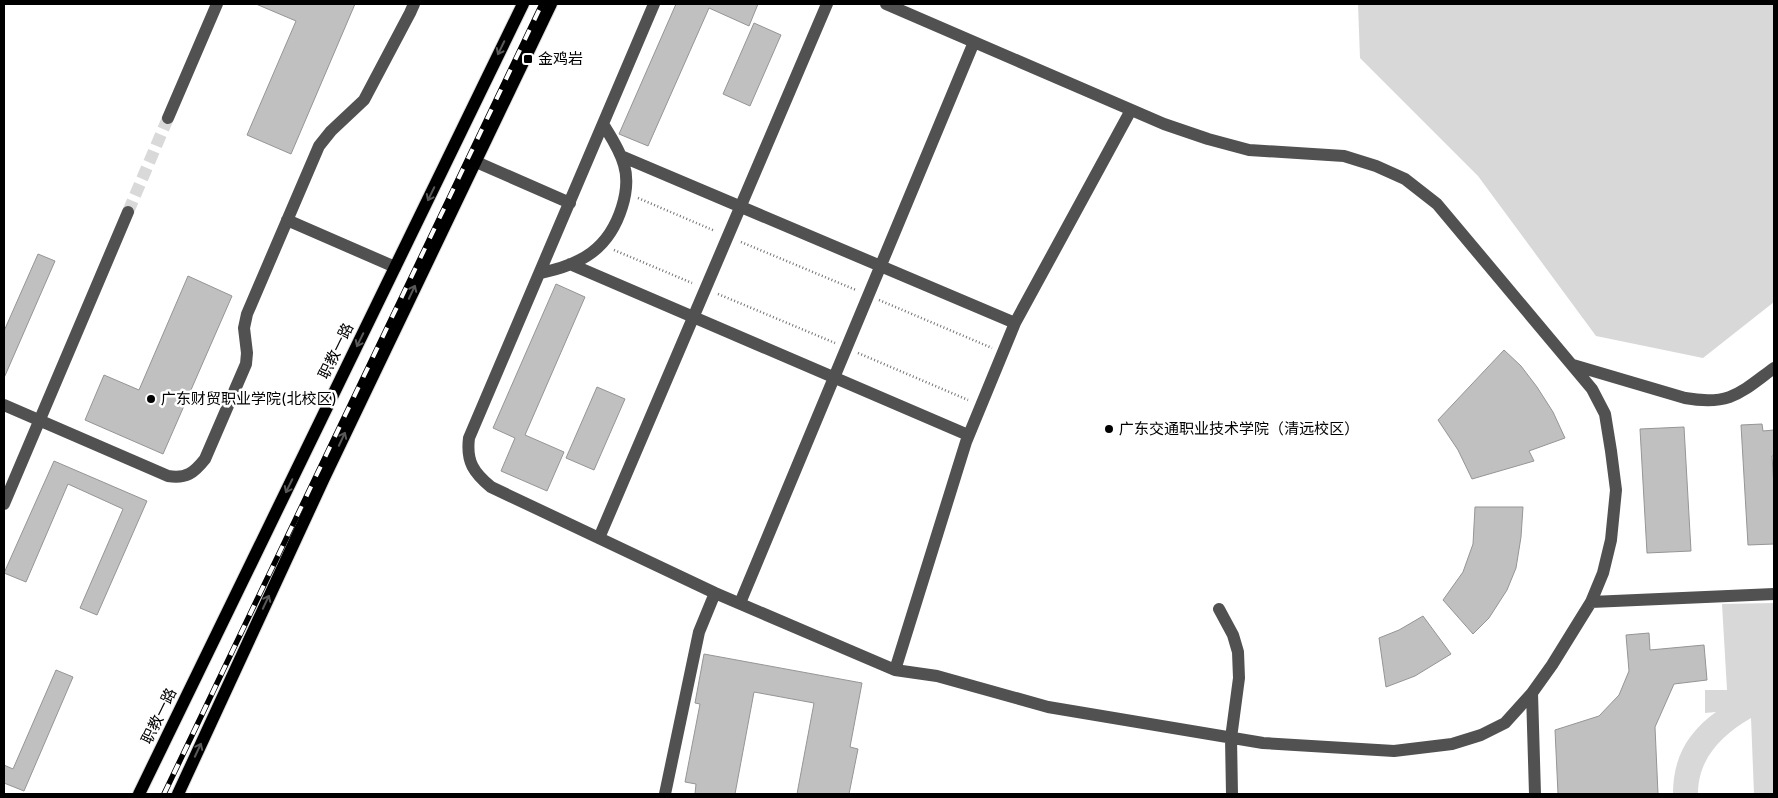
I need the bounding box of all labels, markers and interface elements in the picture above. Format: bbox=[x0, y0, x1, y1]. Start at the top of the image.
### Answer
one-way arrow bbox=[496, 40, 506, 55]
place label: 金鸡岩 bbox=[538, 49, 583, 68]
marker: 金鸡岩 bbox=[522, 53, 534, 65]
one-way arrow bbox=[425, 186, 435, 201]
one-way arrow bbox=[408, 285, 417, 300]
street label: 职教一路 bbox=[314, 320, 357, 382]
one-way arrow bbox=[354, 332, 364, 347]
place label: 广东财贸职业学院(北校区) bbox=[161, 389, 337, 408]
marker: 广东财贸职业学院(北校区) bbox=[145, 393, 157, 405]
place label: 广东交通职业技术学院（清远校区） bbox=[1119, 419, 1359, 438]
marker: 广东交通职业技术学院（清远校区） bbox=[1103, 423, 1115, 435]
one-way arrow bbox=[338, 432, 347, 447]
one-way arrow bbox=[283, 478, 293, 493]
one-way arrow bbox=[262, 595, 272, 610]
street label: 职教一路 bbox=[137, 685, 180, 747]
one-way arrow bbox=[194, 743, 204, 758]

